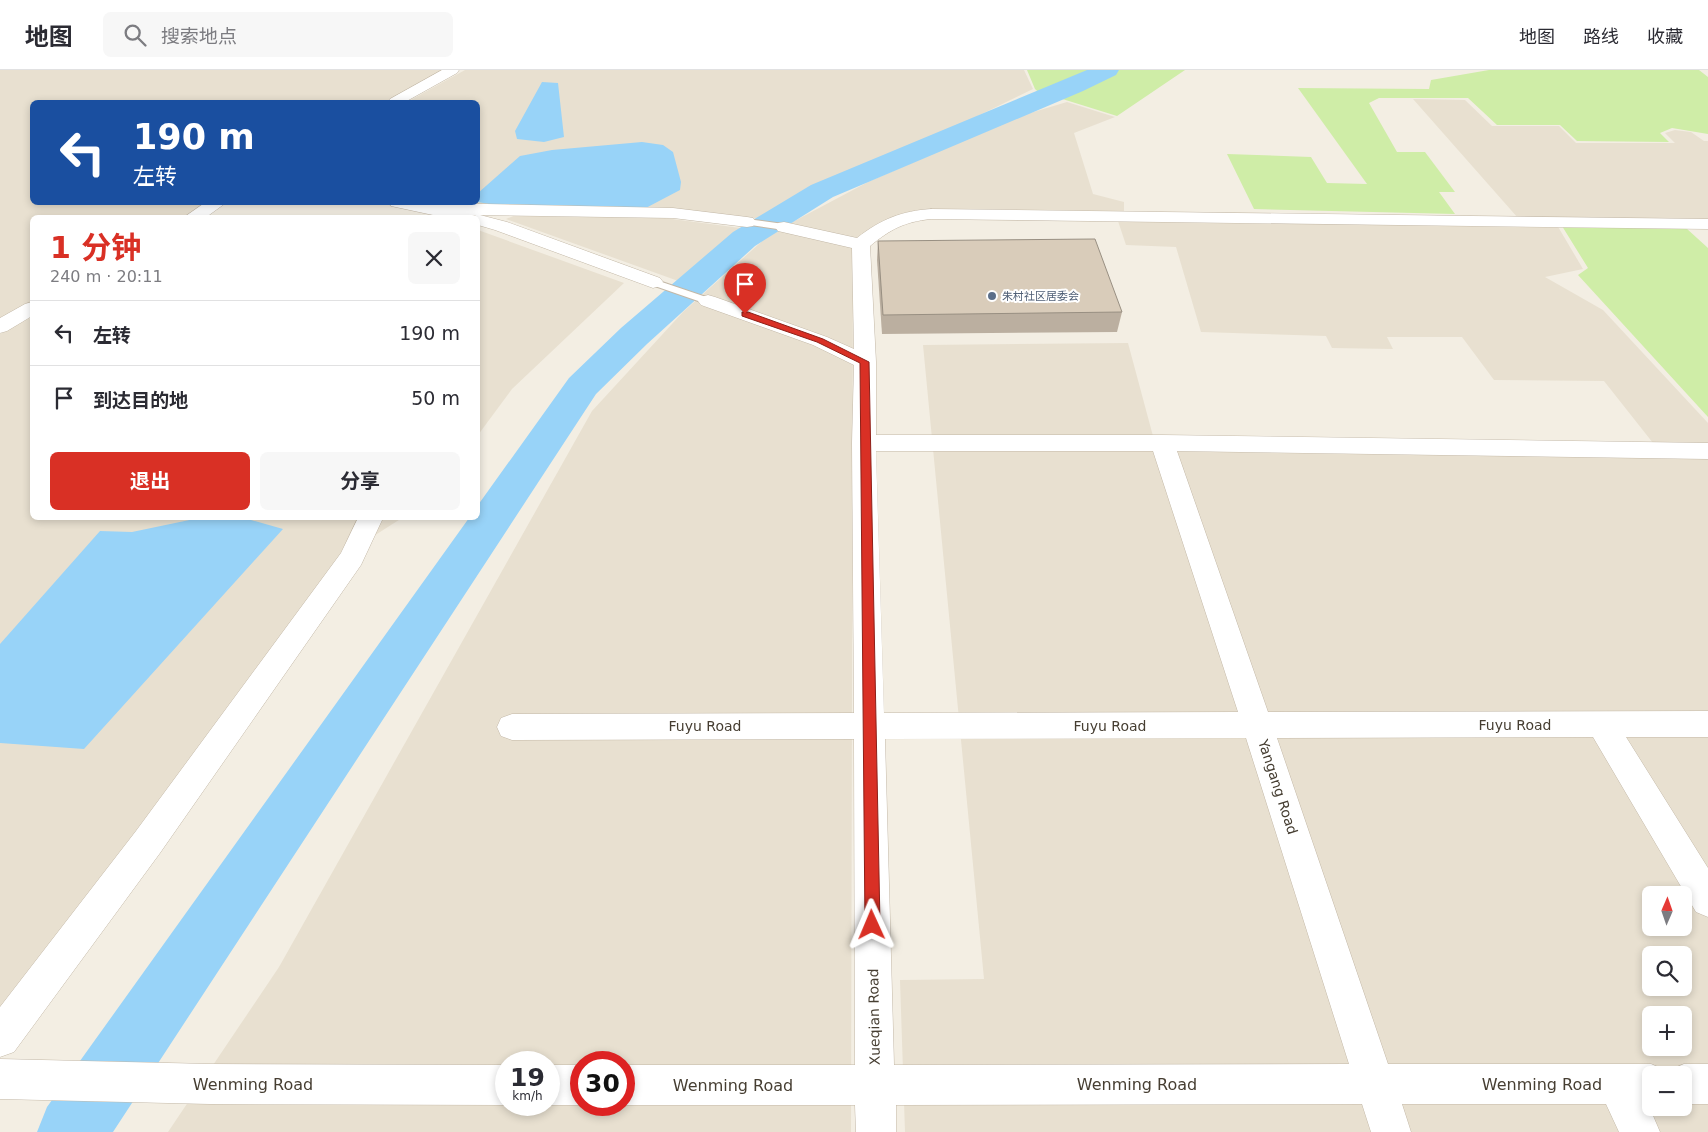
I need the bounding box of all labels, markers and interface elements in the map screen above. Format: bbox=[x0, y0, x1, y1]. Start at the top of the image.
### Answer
search box bbox=[103, 12, 453, 57]
icon: search bbox=[121, 21, 149, 49]
text: 地图 bbox=[25, 23, 73, 51]
text: 搜索地点 bbox=[161, 25, 237, 47]
text: 地图 bbox=[1519, 26, 1555, 47]
text: 路线 bbox=[1583, 26, 1619, 47]
text: 收藏 bbox=[1647, 26, 1683, 47]
text: 190 m bbox=[133, 117, 255, 157]
icon: left bbox=[50, 120, 115, 185]
text: 左转 bbox=[133, 164, 177, 189]
text: 1 分钟 bbox=[50, 230, 141, 265]
button: close bbox=[408, 232, 460, 284]
pin bbox=[724, 263, 766, 314]
text: 240 m · 20:11 bbox=[50, 267, 163, 286]
icon: arrive bbox=[731, 270, 759, 298]
marker: 朱村社区居委会 bbox=[986, 290, 998, 302]
place label: 朱村社区居委会 bbox=[1002, 290, 1079, 303]
icon: left bbox=[50, 319, 78, 347]
text: 190 m bbox=[399, 322, 460, 344]
text: 左转 bbox=[93, 324, 131, 346]
icon: arrive bbox=[50, 384, 78, 412]
text: 50 m bbox=[411, 387, 460, 409]
text: 到达目的地 bbox=[93, 389, 188, 411]
button: 退出 bbox=[50, 452, 250, 510]
button: 分享 bbox=[260, 452, 460, 510]
street label: Fuyu Road bbox=[1479, 717, 1551, 733]
street label: Fuyu Road bbox=[669, 718, 741, 734]
street label: Fuyu Road bbox=[1074, 718, 1146, 734]
street label: Yangang Road bbox=[1255, 737, 1301, 836]
north arrow bbox=[1642, 886, 1692, 936]
map controls bbox=[1642, 886, 1692, 1116]
position arrow bbox=[845, 898, 897, 950]
button: search bbox=[1642, 946, 1692, 996]
street label: Xueqian Road bbox=[865, 968, 883, 1066]
button: + bbox=[1642, 1006, 1692, 1056]
speed limit sign: 30 bbox=[570, 1051, 635, 1116]
text: 19 bbox=[510, 1063, 545, 1092]
button: − bbox=[1642, 1066, 1692, 1116]
street label: Wenming Road bbox=[193, 1075, 313, 1094]
street label: Wenming Road bbox=[1077, 1075, 1197, 1094]
street label: Wenming Road bbox=[1482, 1075, 1602, 1094]
street label: Wenming Road bbox=[673, 1076, 793, 1095]
text: km/h bbox=[512, 1089, 543, 1103]

